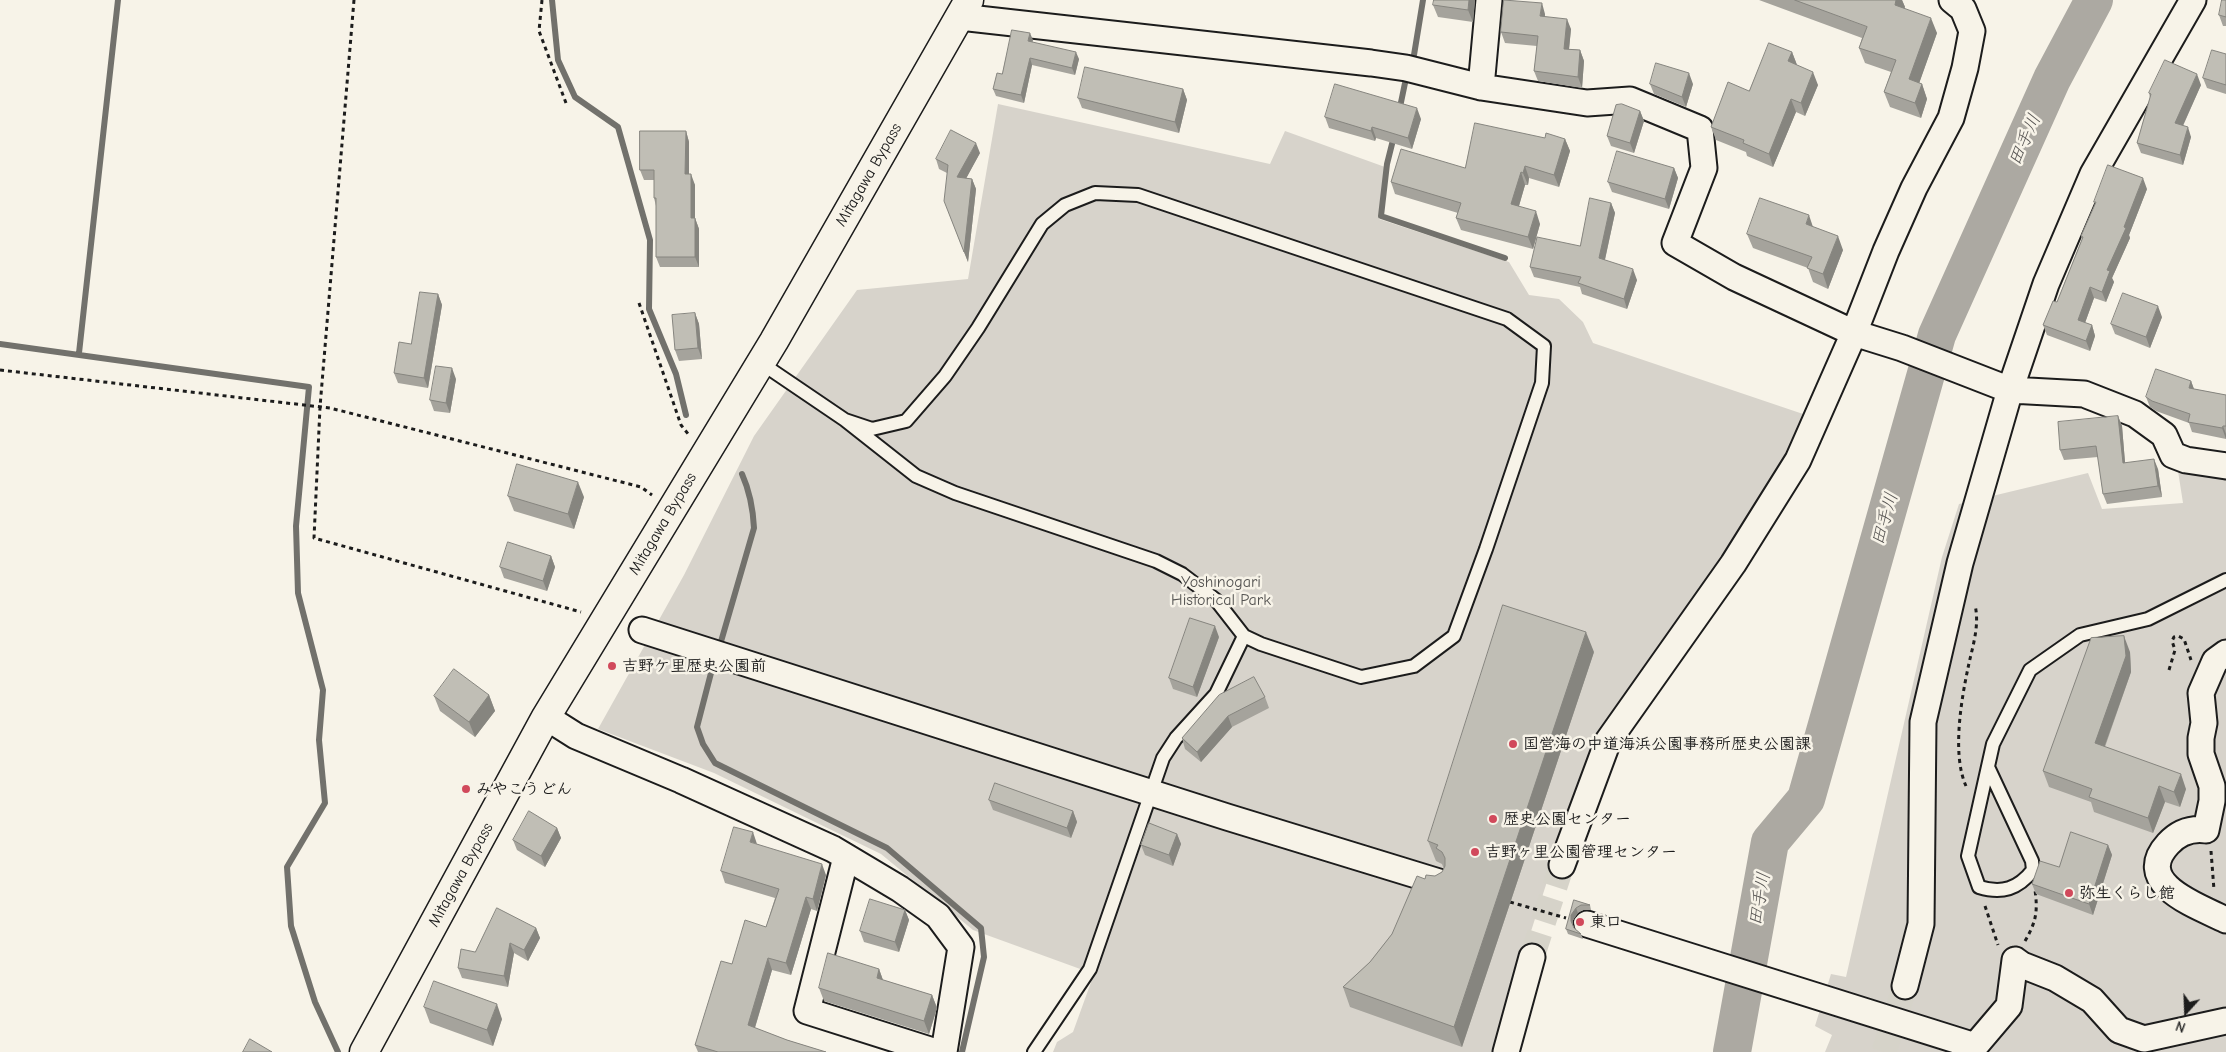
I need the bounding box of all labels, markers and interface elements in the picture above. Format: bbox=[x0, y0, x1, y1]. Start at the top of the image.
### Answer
water label: 田手川 bbox=[2004, 111, 2046, 169]
street label: Mitagawa Bypass bbox=[832, 120, 906, 230]
street label: Mitagawa Bypass bbox=[625, 469, 701, 579]
water label: 田手川 bbox=[1867, 490, 1903, 548]
park label: Yoshinogari Historical Park bbox=[1171, 572, 1271, 610]
place label: 吉野ケ里歴史公園前 bbox=[622, 656, 766, 676]
marker: 吉野ケ里歴史公園前 bbox=[606, 660, 618, 672]
place label: 国営海の中道海浜公園事務所歴史公園課 bbox=[1523, 734, 1811, 754]
marker: 国営海の中道海浜公園事務所歴史公園課 bbox=[1507, 738, 1519, 750]
place label: みやこうどん bbox=[476, 779, 572, 799]
marker: みやこうどん bbox=[460, 783, 472, 795]
place label: 歴史公園センター bbox=[1503, 809, 1631, 829]
marker: 歴史公園センター bbox=[1487, 813, 1499, 825]
street label: Mitagawa Bypass bbox=[424, 820, 498, 930]
place label: 吉野ヶ里公園管理センター bbox=[1485, 842, 1677, 862]
marker: 吉野ヶ里公園管理センター bbox=[1469, 846, 1481, 858]
water label: 田手川 bbox=[1745, 871, 1775, 927]
place label: 弥生くらし館 bbox=[2079, 883, 2175, 903]
marker: 弥生くらし館 bbox=[2063, 887, 2075, 899]
place label: 東口 bbox=[1590, 912, 1622, 932]
marker: 東口 bbox=[1574, 916, 1586, 928]
north arrow bbox=[2161, 987, 2211, 1037]
text: N bbox=[2174, 1017, 2188, 1036]

